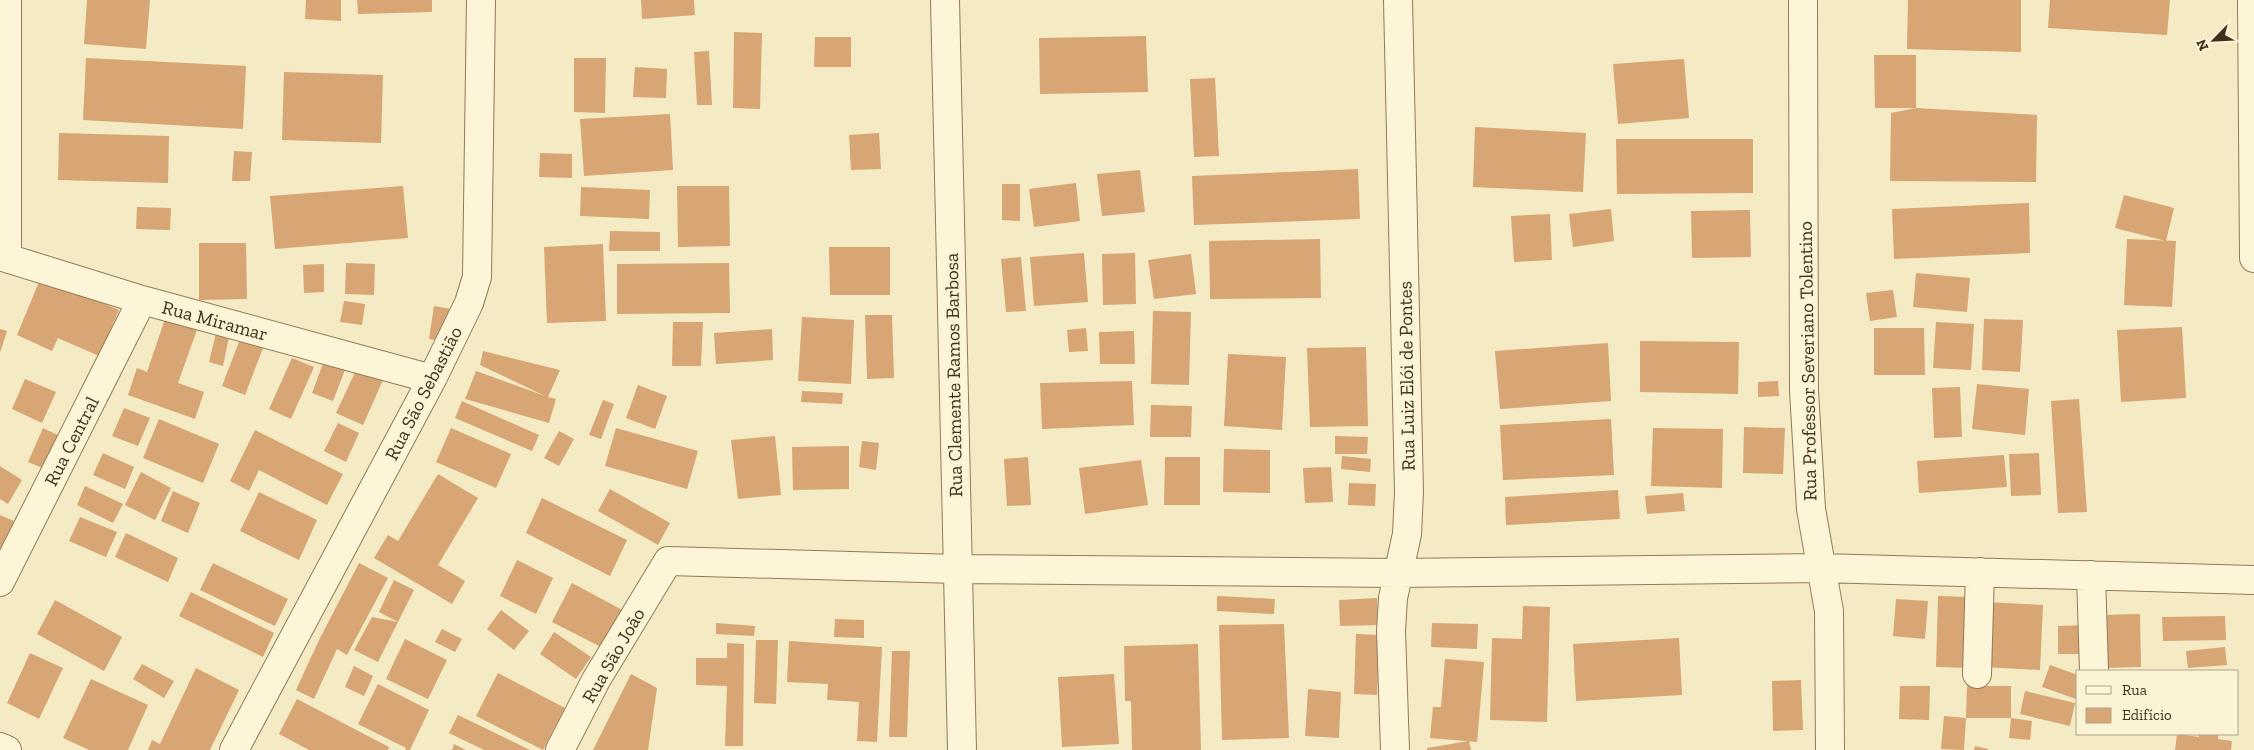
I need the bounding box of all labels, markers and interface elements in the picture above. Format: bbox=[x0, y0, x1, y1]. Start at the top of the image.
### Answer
north arrow bbox=[2189, 15, 2239, 65]
text: N bbox=[2193, 36, 2213, 53]
street label: Rua Professor Severiano Tolentino bbox=[1794, 221, 1821, 501]
street label: Rua Clemente Ramos Barbosa bbox=[940, 253, 967, 497]
street label: Rua Luiz Elói de Pontes bbox=[1393, 281, 1420, 471]
street label: Rua Miramar bbox=[159, 295, 270, 346]
street label: Rua São Sebastião bbox=[380, 322, 467, 464]
street label: Rua Central bbox=[39, 393, 104, 490]
street label: Rua São João bbox=[577, 604, 650, 707]
legend bbox=[2076, 670, 2239, 735]
text: Rua bbox=[2122, 681, 2147, 699]
text: Edifício bbox=[2122, 706, 2172, 724]

